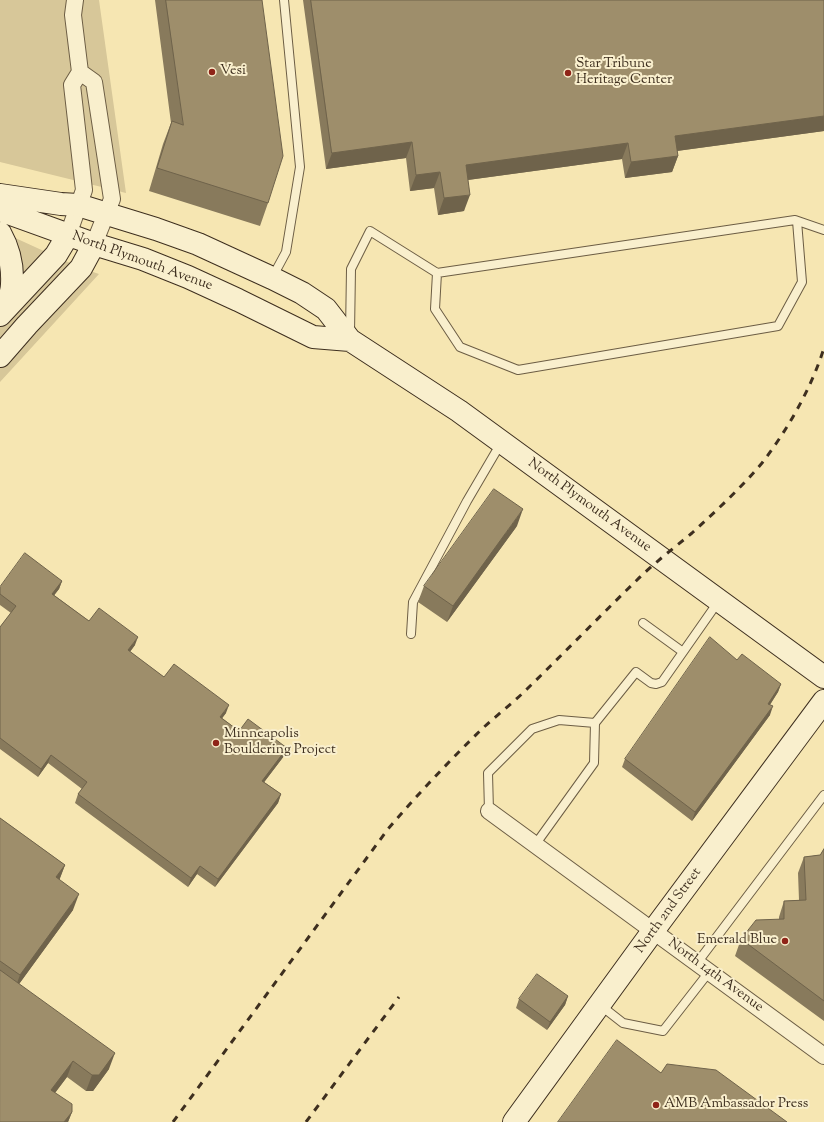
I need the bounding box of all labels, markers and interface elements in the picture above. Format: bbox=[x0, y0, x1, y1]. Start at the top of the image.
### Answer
place label: Star Tribune Heritage Center bbox=[576, 57, 672, 90]
place label: Vesi bbox=[220, 64, 246, 80]
marker: Vesi bbox=[207, 67, 217, 77]
marker: Star Tribune Heritage Center bbox=[563, 68, 573, 78]
street label: North Plymouth Avenue bbox=[69, 229, 215, 295]
street label: North Plymouth Avenue bbox=[524, 456, 654, 556]
place label: Minneapolis Bouldering Project bbox=[224, 727, 336, 760]
marker: Minneapolis Bouldering Project bbox=[211, 738, 221, 748]
street label: North 2nd Street bbox=[632, 865, 706, 957]
place label: Emerald Blue bbox=[697, 933, 777, 949]
street label: North 14th Avenue bbox=[664, 936, 766, 1016]
marker: Emerald Blue bbox=[780, 936, 790, 946]
place label: AMB Ambassador Press bbox=[664, 1097, 808, 1113]
marker: AMB Ambassador Press bbox=[651, 1100, 661, 1110]

